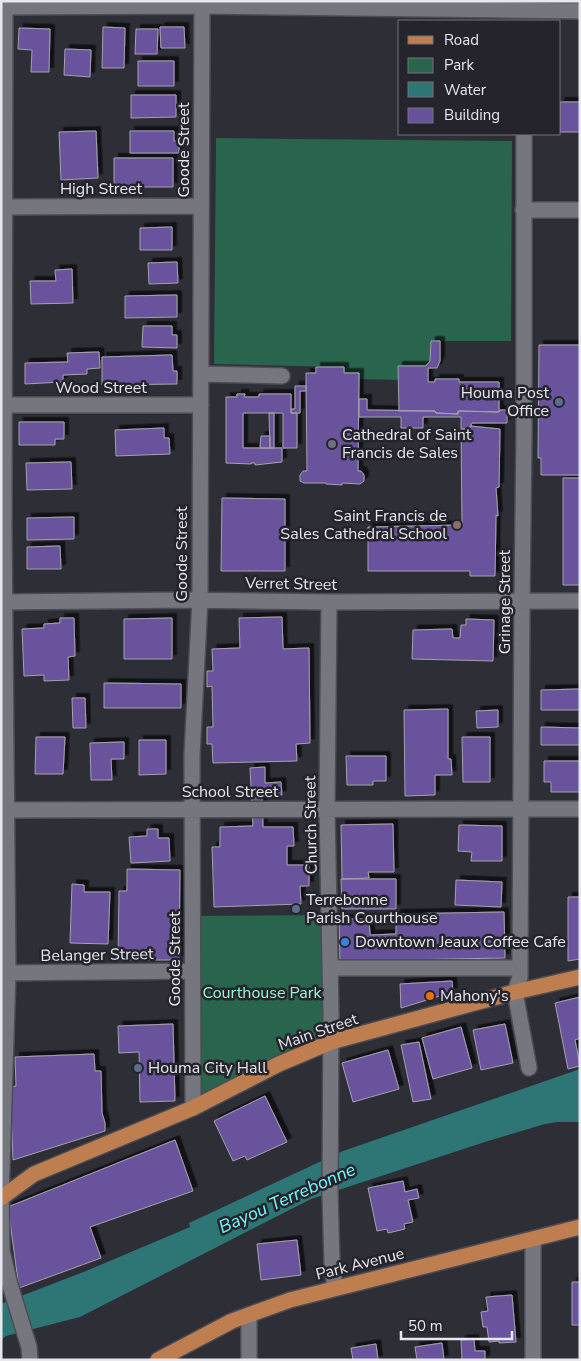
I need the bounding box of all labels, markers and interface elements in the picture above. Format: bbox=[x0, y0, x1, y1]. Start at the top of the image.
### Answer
legend bbox=[398, 20, 561, 135]
text: Road bbox=[444, 30, 479, 50]
text: Park bbox=[444, 55, 474, 75]
text: Water bbox=[444, 80, 487, 100]
street label: Goode Street bbox=[173, 102, 195, 198]
text: Building bbox=[444, 105, 500, 125]
street label: High Street bbox=[60, 178, 142, 200]
street label: Wood Street bbox=[55, 377, 147, 399]
place label: Houma Post Office bbox=[461, 382, 549, 422]
marker: Houma Post Office bbox=[553, 396, 565, 408]
place label: Cathedral of Saint Francis de Sales bbox=[342, 424, 472, 464]
marker: Cathedral of Saint Francis de Sales bbox=[326, 438, 338, 450]
place label: Saint Francis de Sales Cathedral School bbox=[280, 505, 447, 545]
street label: Goode Street bbox=[171, 506, 193, 602]
marker: Saint Francis de Sales Cathedral School bbox=[451, 519, 463, 531]
street label: Grinage Street bbox=[494, 549, 516, 654]
street label: Verret Street bbox=[244, 572, 337, 596]
street label: Church Street bbox=[299, 775, 323, 875]
street label: School Street bbox=[182, 781, 279, 803]
place label: Terrebonne Parish Courthouse bbox=[306, 889, 438, 929]
marker: Terrebonne Parish Courthouse bbox=[290, 903, 302, 915]
street label: Goode Street bbox=[164, 911, 186, 1007]
place label: Downtown Jeaux Coffee Cafe bbox=[355, 931, 566, 953]
marker: Downtown Jeaux Coffee Cafe bbox=[339, 936, 351, 948]
street label: Belanger Street bbox=[40, 943, 154, 967]
park label: Courthouse Park bbox=[202, 982, 323, 1004]
place label: Mahony's bbox=[440, 985, 509, 1007]
marker: Mahony's bbox=[424, 990, 436, 1002]
street label: Main Street bbox=[275, 1008, 361, 1056]
place label: Houma City Hall bbox=[148, 1057, 267, 1079]
marker: Houma City Hall bbox=[132, 1062, 144, 1074]
water label: Bayou Terrebonne bbox=[215, 1157, 360, 1239]
street label: Park Avenue bbox=[313, 1242, 407, 1286]
scale bar bbox=[401, 1308, 512, 1340]
text: 50 m bbox=[408, 1316, 443, 1336]

